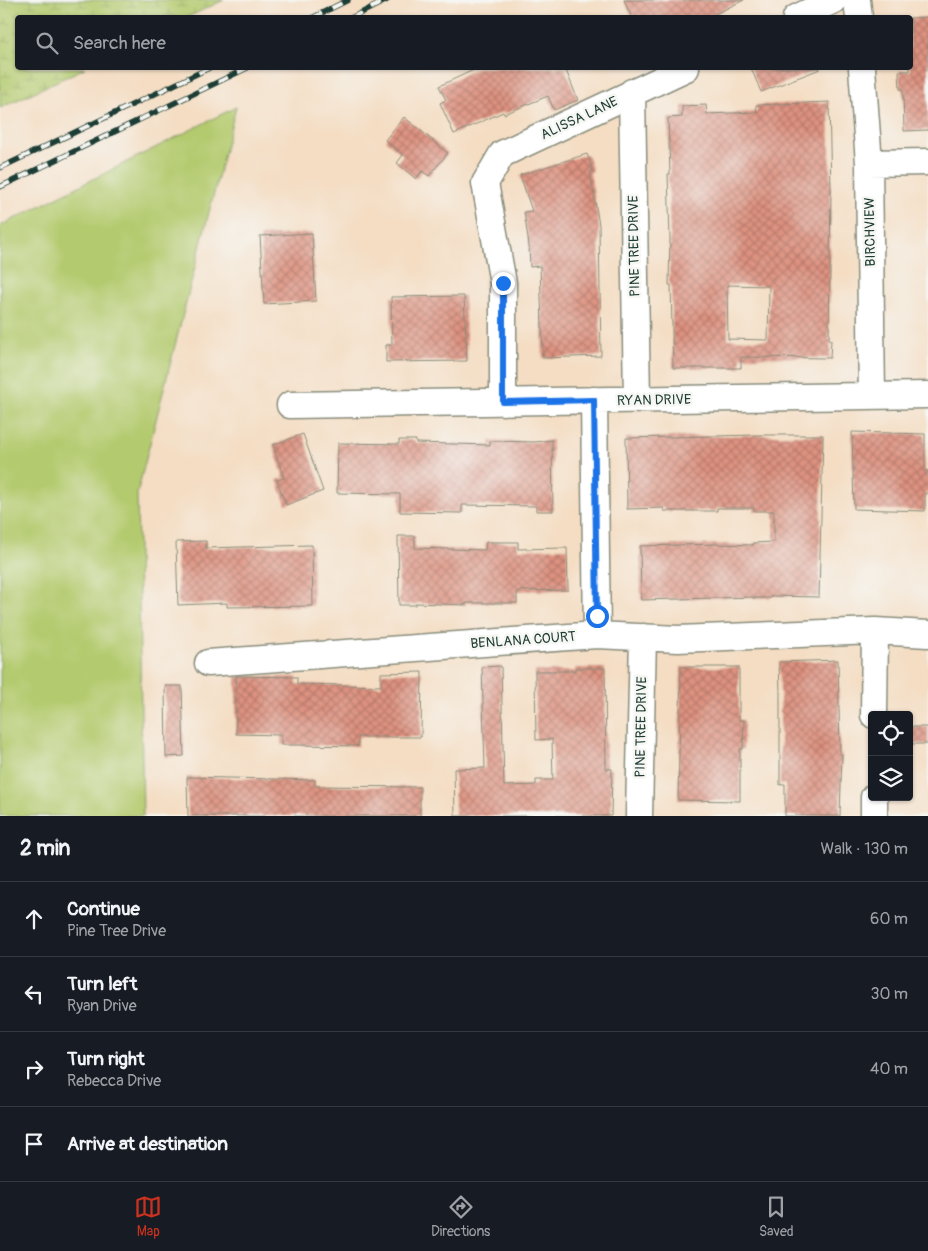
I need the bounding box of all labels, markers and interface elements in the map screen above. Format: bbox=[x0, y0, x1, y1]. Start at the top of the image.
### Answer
search box bbox=[15, 15, 913, 70]
icon: search bbox=[33, 29, 61, 57]
text: Search here bbox=[73, 31, 166, 55]
street label: ALISSA LANE bbox=[538, 93, 620, 143]
street label: PINE TREE DRIVE bbox=[625, 195, 643, 297]
street label: BIRCHVIEW bbox=[861, 197, 879, 267]
route end bbox=[492, 272, 515, 295]
street label: RYAN DRIVE bbox=[617, 391, 691, 409]
route start bbox=[586, 605, 609, 628]
street label: BENLANA COURT bbox=[470, 628, 577, 652]
street label: PINE TREE DRIVE bbox=[632, 676, 650, 778]
map controls bbox=[868, 711, 913, 801]
button: locate bbox=[868, 711, 913, 756]
button: layers bbox=[868, 756, 913, 801]
text: 2 min bbox=[20, 835, 70, 862]
text: Walk · 130 m bbox=[821, 839, 908, 859]
text: Continue bbox=[67, 897, 140, 921]
icon: ahead bbox=[20, 905, 48, 933]
text: 60 m bbox=[870, 909, 908, 929]
text: Pine Tree Drive bbox=[67, 921, 166, 941]
text: Turn left bbox=[67, 972, 137, 996]
icon: left bbox=[20, 980, 48, 1008]
text: 30 m bbox=[870, 984, 908, 1004]
text: Ryan Drive bbox=[67, 996, 137, 1016]
text: Turn right bbox=[67, 1047, 145, 1071]
icon: right bbox=[20, 1055, 48, 1083]
text: 40 m bbox=[870, 1059, 908, 1079]
text: Rebecca Drive bbox=[67, 1071, 161, 1091]
icon: arrive bbox=[20, 1130, 48, 1158]
text: Arrive at destination bbox=[67, 1132, 228, 1156]
tab: Map bbox=[134, 1193, 162, 1240]
tab: Directions bbox=[431, 1193, 490, 1240]
tab: Saved bbox=[759, 1193, 794, 1240]

